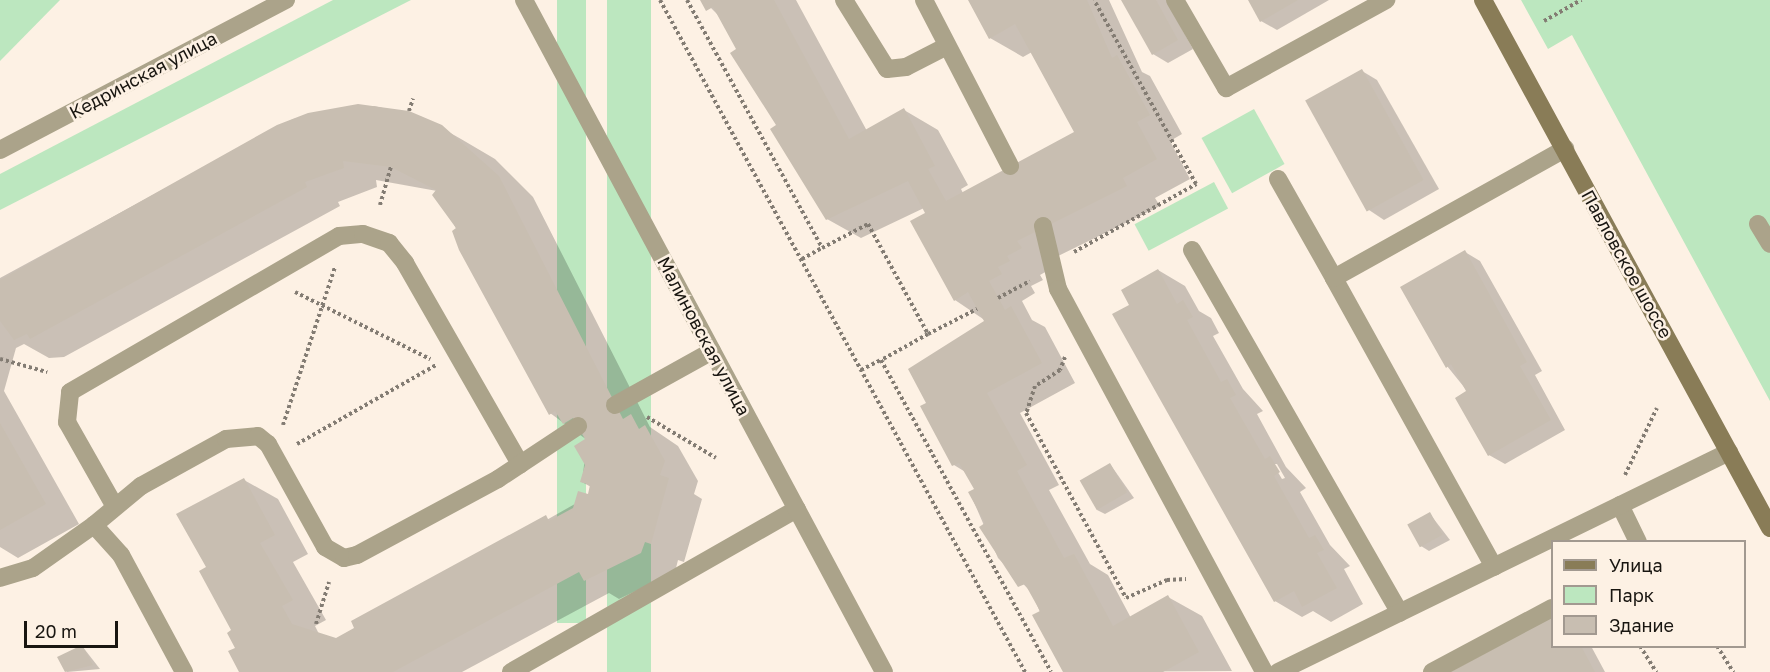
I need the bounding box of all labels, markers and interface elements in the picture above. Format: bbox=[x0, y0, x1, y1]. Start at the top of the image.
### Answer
street label: Кедринская улица bbox=[65, 27, 221, 123]
street label: Павловское шоссе bbox=[1577, 186, 1677, 342]
street label: Малиновская улица bbox=[653, 253, 755, 419]
legend bbox=[1551, 540, 1746, 648]
text: Улица bbox=[1609, 554, 1663, 576]
text: Парк bbox=[1609, 584, 1654, 606]
scale bar bbox=[27, 609, 122, 647]
text: Здание bbox=[1609, 614, 1674, 636]
text: 20 m bbox=[35, 620, 77, 642]

